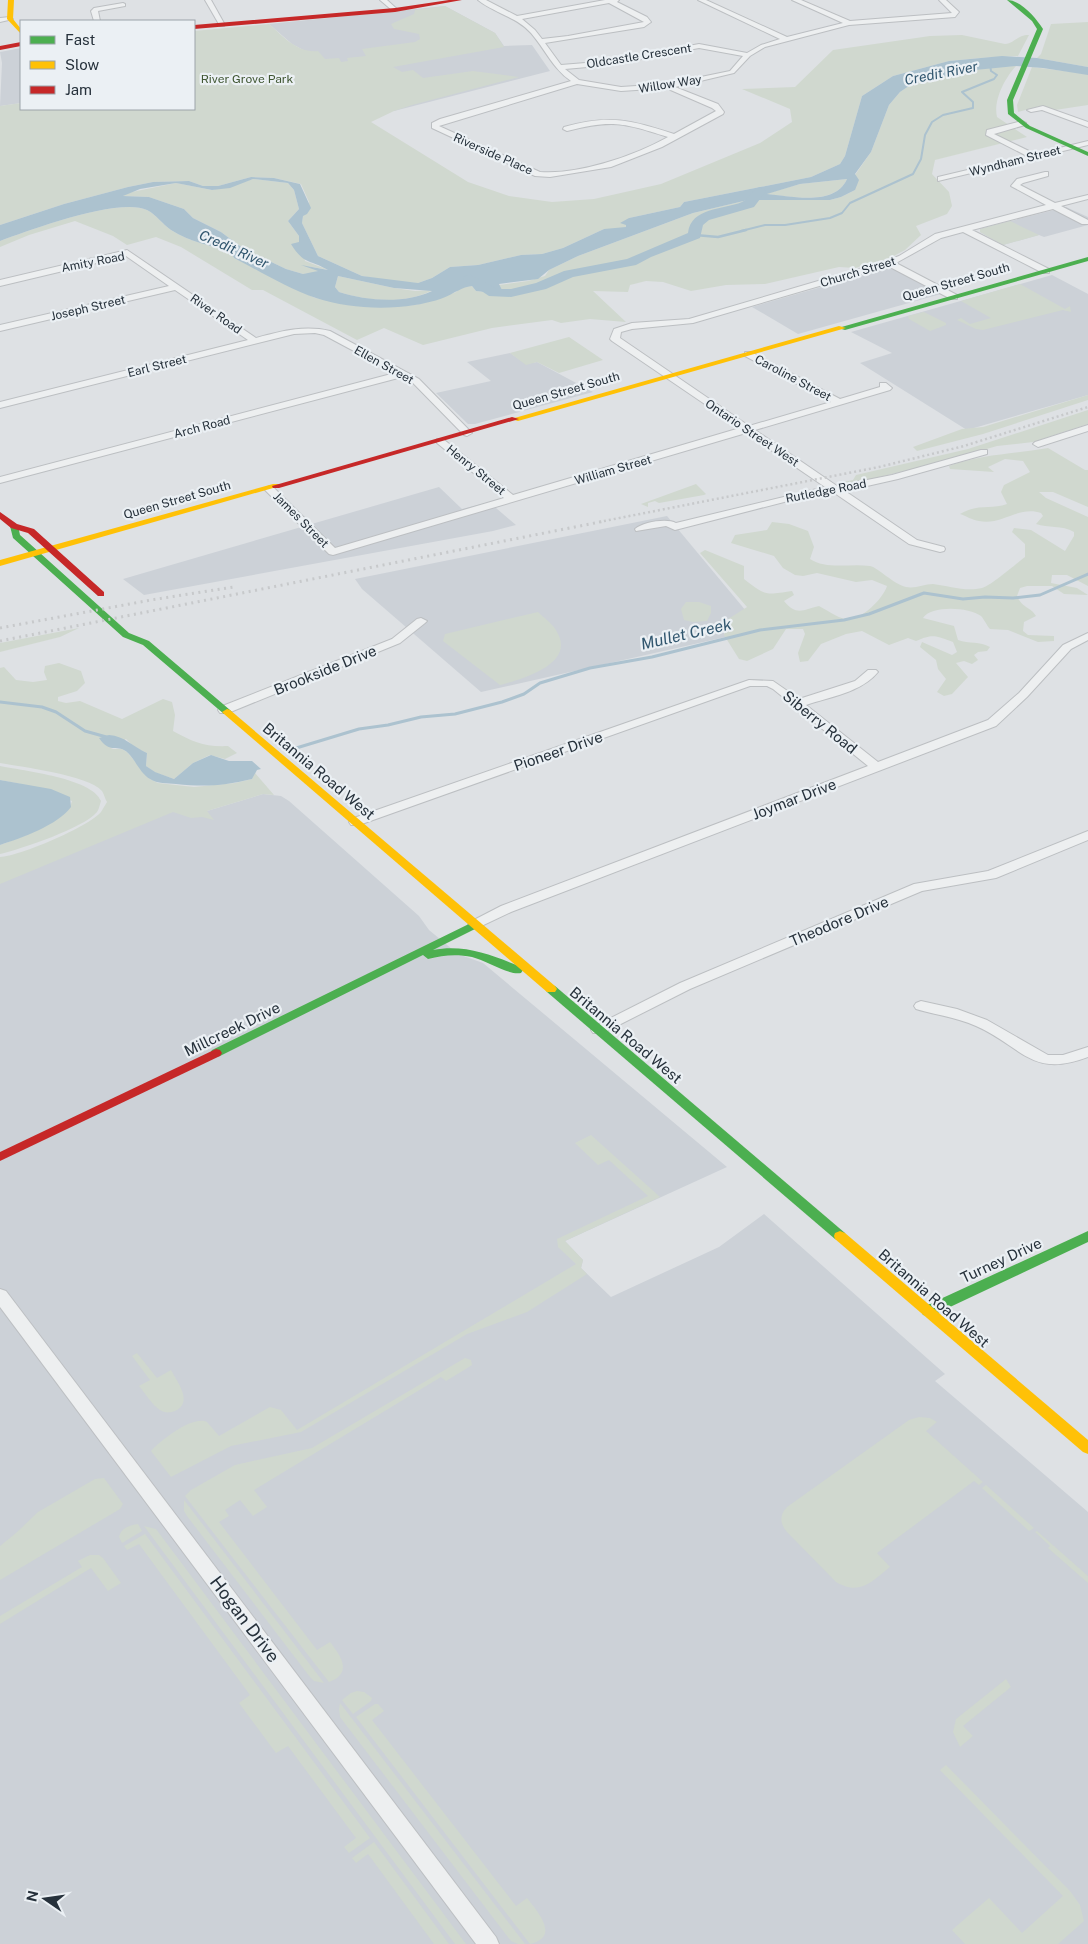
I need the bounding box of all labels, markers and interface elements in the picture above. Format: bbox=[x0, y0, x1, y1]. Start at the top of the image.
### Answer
legend bbox=[20, 20, 195, 110]
text: Fast bbox=[65, 31, 95, 48]
street label: Oldcastle Crescent bbox=[585, 41, 693, 71]
text: Slow bbox=[65, 56, 100, 73]
water label: Credit River bbox=[903, 58, 980, 88]
park label: River Grove Park bbox=[201, 72, 294, 86]
street label: Willow Way bbox=[637, 72, 703, 96]
text: Jam bbox=[65, 81, 92, 98]
street label: Riverside Place bbox=[451, 130, 535, 178]
street label: Wyndham Street bbox=[968, 143, 1063, 179]
water label: Credit River bbox=[197, 227, 272, 272]
street label: Amity Road bbox=[60, 249, 126, 275]
street label: Church Street bbox=[819, 254, 898, 290]
street label: Queen Street South bbox=[901, 260, 1011, 304]
street label: River Road bbox=[187, 291, 245, 337]
street label: Joseph Street bbox=[49, 293, 127, 323]
street label: Ellen Street bbox=[352, 343, 416, 387]
street label: Earl Street bbox=[126, 352, 188, 380]
street label: Caroline Street bbox=[752, 352, 834, 404]
street label: Queen Street South bbox=[511, 369, 621, 413]
street label: Ontario Street West bbox=[703, 396, 802, 470]
street label: Arch Road bbox=[172, 413, 232, 441]
street label: Henry Street bbox=[444, 442, 509, 498]
street label: William Street bbox=[573, 452, 653, 488]
street label: Rutledge Road bbox=[784, 476, 868, 506]
street label: Queen Street South bbox=[122, 478, 232, 522]
street label: James Street bbox=[270, 489, 332, 551]
water label: Mullet Creek bbox=[639, 614, 734, 654]
street label: Brookside Drive bbox=[271, 642, 379, 698]
street label: Siberry Road bbox=[780, 687, 860, 757]
street label: Britannia Road West bbox=[260, 719, 379, 823]
street label: Pioneer Drive bbox=[511, 728, 605, 774]
street label: Joymar Drive bbox=[749, 775, 839, 823]
street label: Theodore Drive bbox=[787, 893, 891, 949]
street label: Britannia Road West bbox=[567, 983, 686, 1087]
street label: Millcreek Drive bbox=[181, 998, 283, 1060]
street label: Turney Drive bbox=[958, 1234, 1044, 1286]
street label: Britannia Road West bbox=[875, 1245, 993, 1351]
street label: Hogan Drive bbox=[206, 1572, 284, 1666]
north arrow bbox=[20, 1874, 70, 1924]
text: N bbox=[23, 1889, 41, 1903]

